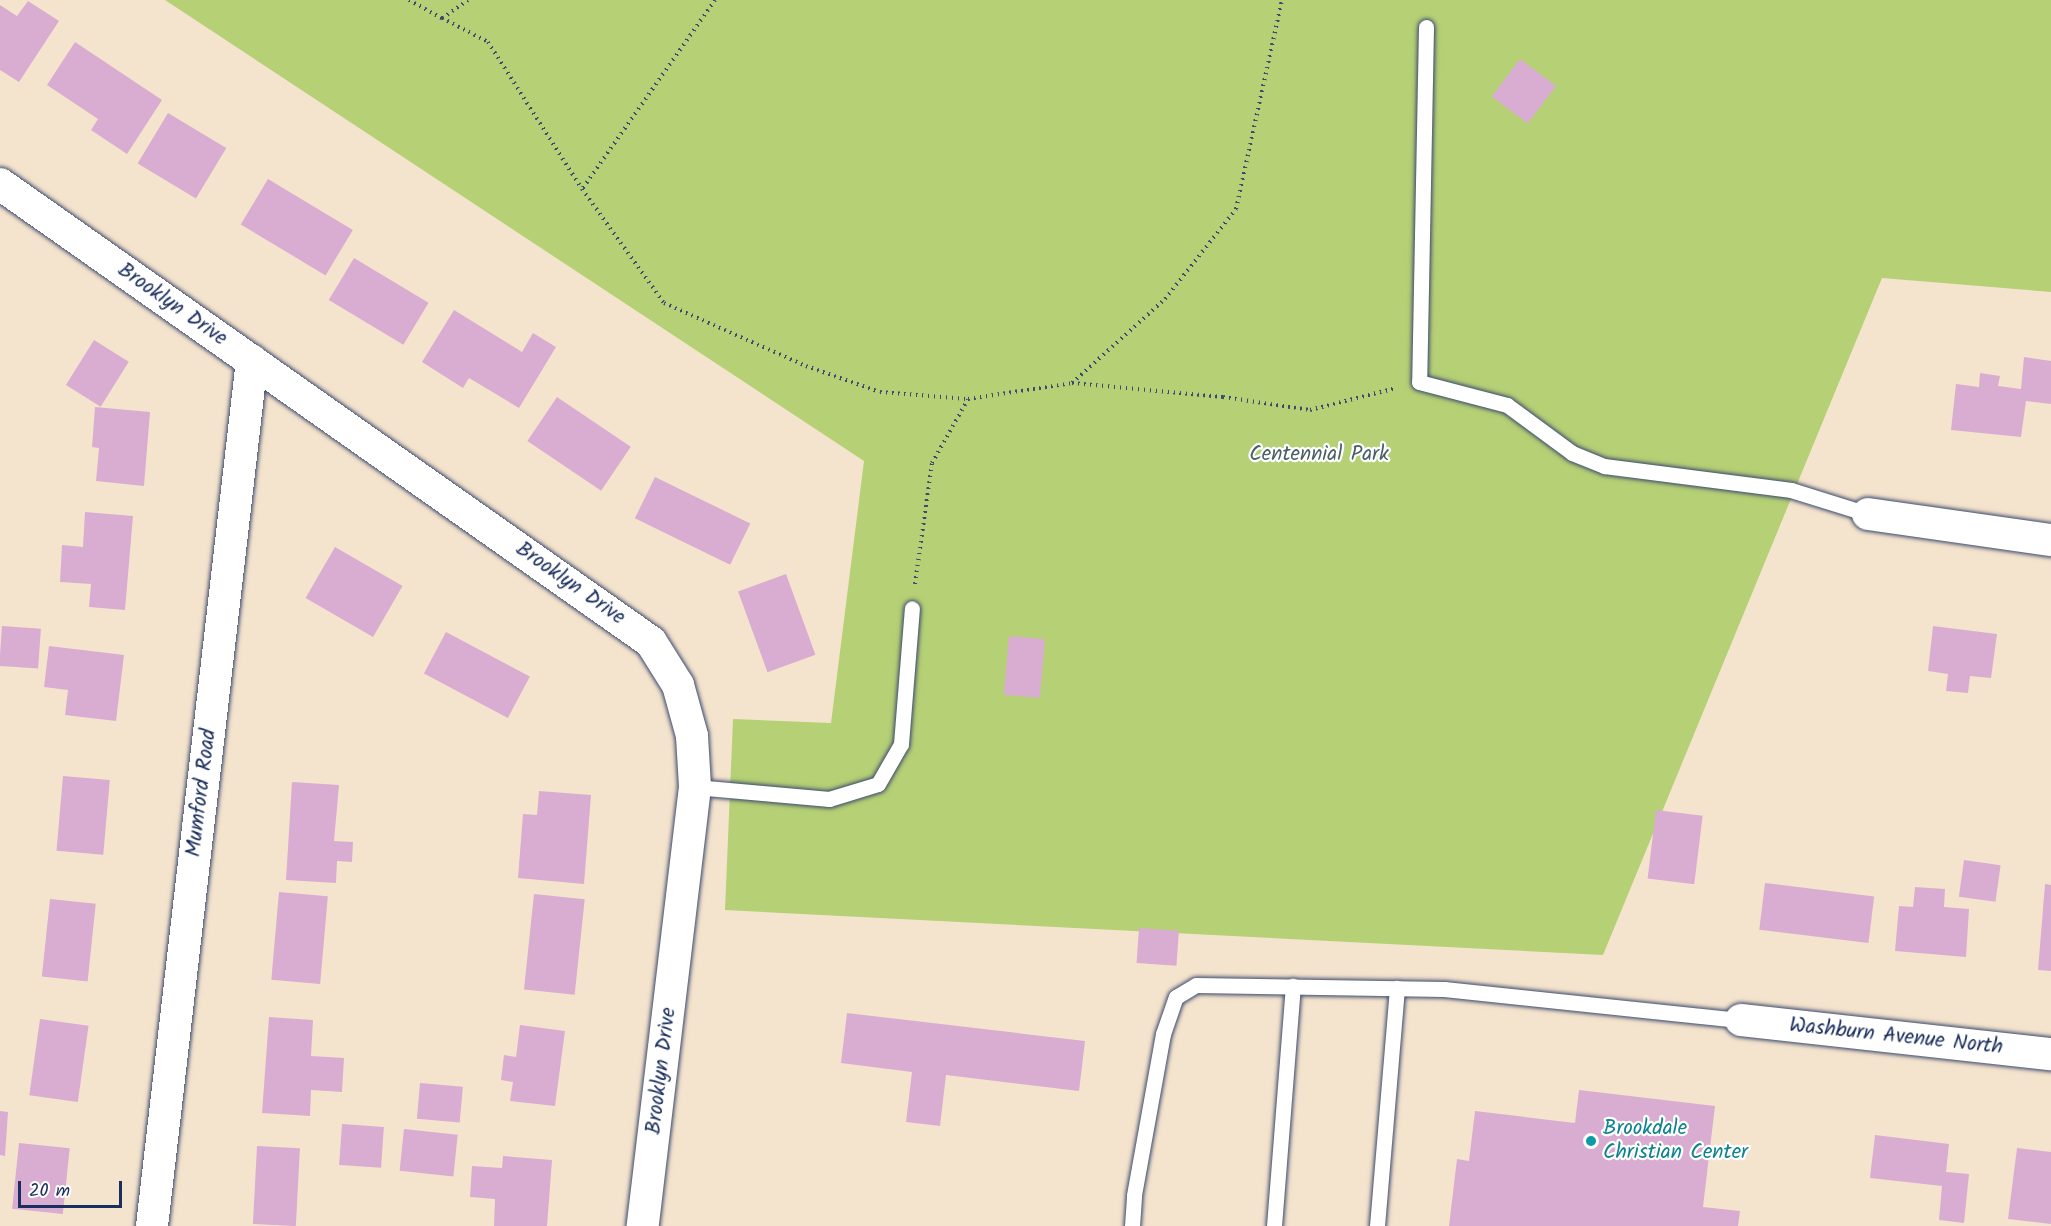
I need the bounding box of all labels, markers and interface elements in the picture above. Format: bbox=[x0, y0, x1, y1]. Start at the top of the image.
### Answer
street label: Brooklyn Drive bbox=[113, 258, 231, 352]
park label: Centennial Park bbox=[1249, 442, 1389, 468]
street label: Brooklyn Drive bbox=[511, 537, 629, 631]
street label: Mumford Road bbox=[182, 728, 222, 858]
street label: Brooklyn Drive bbox=[642, 1006, 682, 1136]
street label: Washburn Avenue North bbox=[1788, 1013, 2004, 1061]
place label: Brookdale Christian Center bbox=[1603, 1116, 1748, 1166]
marker: Brookdale Christian Center bbox=[1584, 1134, 1598, 1148]
scale bar bbox=[21, 1169, 124, 1207]
text: 20 m bbox=[29, 1177, 70, 1206]

